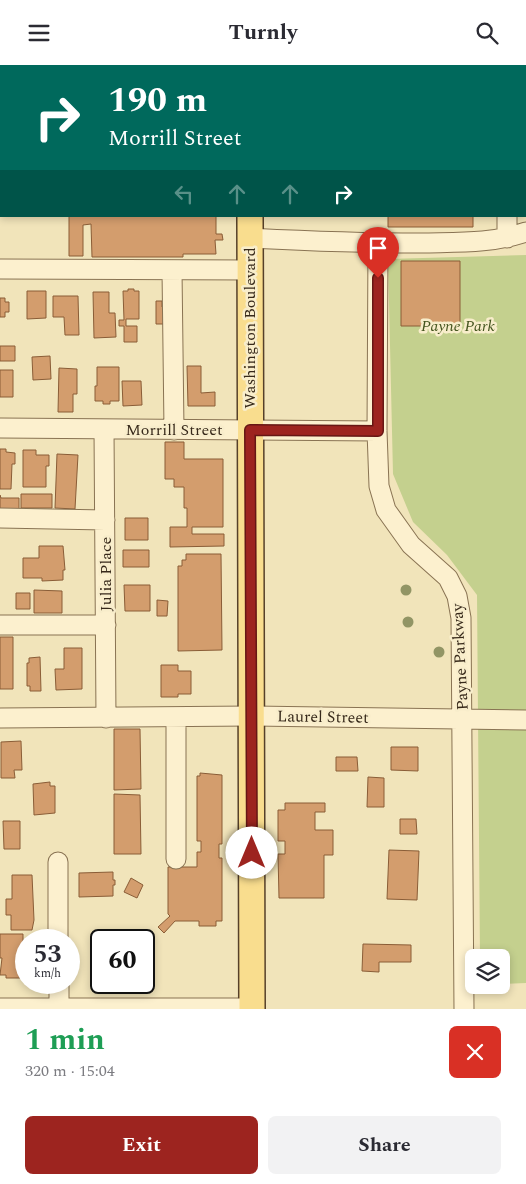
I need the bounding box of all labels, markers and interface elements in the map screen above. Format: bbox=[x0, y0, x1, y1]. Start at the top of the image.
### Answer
text: Turnly bbox=[229, 16, 297, 49]
icon: menu bbox=[25, 19, 53, 47]
icon: search bbox=[473, 19, 501, 47]
text: 190 m bbox=[108, 74, 207, 127]
icon: right bbox=[25, 85, 90, 150]
text: Morrill Street bbox=[108, 122, 242, 155]
icon: left bbox=[170, 180, 198, 208]
icon: ahead bbox=[223, 180, 251, 208]
icon: ahead bbox=[276, 180, 304, 208]
icon: right bbox=[329, 180, 357, 208]
pin bbox=[357, 227, 399, 278]
icon: arrive bbox=[364, 234, 392, 262]
street label: Washington Boulevard bbox=[238, 247, 262, 409]
park label: Payne Park bbox=[421, 314, 495, 338]
street label: Morrill Street bbox=[125, 418, 223, 442]
street label: Julia Place bbox=[94, 537, 118, 611]
street label: Payne Parkway bbox=[445, 602, 475, 711]
street label: Laurel Street bbox=[277, 704, 369, 730]
position arrow bbox=[225, 826, 277, 878]
speed limit sign: 60 bbox=[90, 929, 155, 994]
text: 53 bbox=[33, 936, 62, 974]
map controls bbox=[465, 949, 510, 994]
button: layers bbox=[465, 949, 510, 994]
text: km/h bbox=[34, 964, 61, 983]
text: 1 min bbox=[25, 1017, 105, 1063]
button: close bbox=[449, 1026, 501, 1078]
text: 320 m · 15:04 bbox=[25, 1059, 115, 1083]
button: Exit bbox=[25, 1116, 258, 1174]
button: Share bbox=[268, 1116, 501, 1174]

